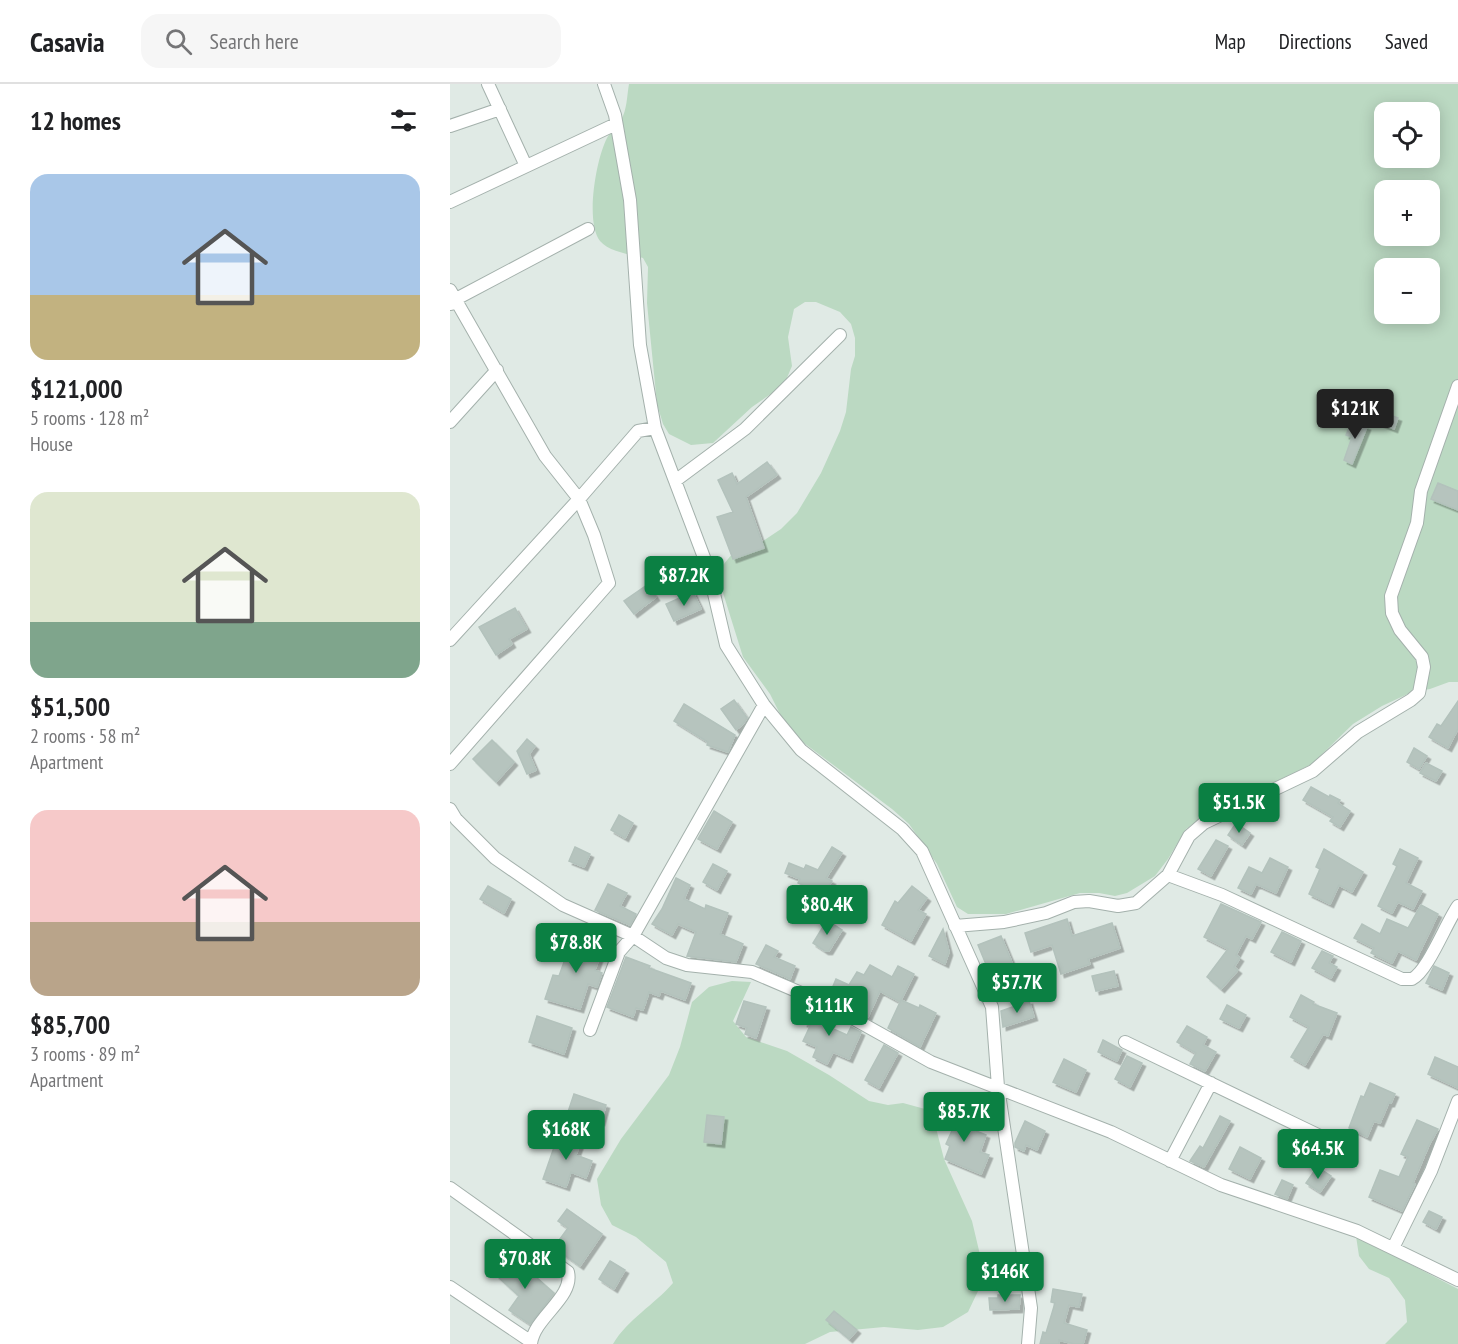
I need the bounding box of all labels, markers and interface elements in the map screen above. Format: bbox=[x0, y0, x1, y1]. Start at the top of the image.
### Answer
search box bbox=[141, 14, 561, 68]
text: Casavia bbox=[30, 23, 105, 60]
icon: search bbox=[162, 25, 195, 58]
text: Search here bbox=[210, 27, 299, 55]
text: Map bbox=[1215, 28, 1246, 55]
text: Directions bbox=[1279, 28, 1352, 55]
text: Saved bbox=[1385, 28, 1428, 55]
map controls bbox=[1374, 102, 1440, 324]
button: locate bbox=[1374, 102, 1440, 168]
text: 12 homes bbox=[30, 104, 121, 137]
icon: filters bbox=[387, 104, 420, 137]
button: + bbox=[1374, 180, 1440, 246]
icon: home bbox=[171, 213, 279, 321]
button: − bbox=[1374, 258, 1440, 324]
text: $121,000 bbox=[30, 372, 123, 405]
pin: $121K bbox=[1313, 389, 1397, 440]
text: $121K bbox=[1331, 395, 1379, 421]
text: 5 rooms · 128 m² bbox=[30, 405, 149, 431]
text: House bbox=[30, 431, 73, 457]
icon: home bbox=[171, 531, 279, 639]
pin: $87.2K bbox=[635, 556, 733, 607]
text: $87.2K bbox=[659, 562, 709, 588]
text: $51,500 bbox=[30, 690, 110, 723]
text: 2 rooms · 58 m² bbox=[30, 723, 140, 749]
text: Apartment bbox=[30, 749, 103, 775]
pin: $51.5K bbox=[1190, 783, 1288, 834]
text: $51.5K bbox=[1213, 789, 1265, 815]
icon: home bbox=[171, 849, 279, 957]
pin: $80.4K bbox=[778, 885, 876, 936]
text: $80.4K bbox=[801, 891, 853, 917]
pin: $78.8K bbox=[527, 923, 625, 974]
text: $78.8K bbox=[550, 929, 602, 955]
pin: $57.7K bbox=[968, 963, 1066, 1014]
text: $57.7K bbox=[992, 969, 1042, 995]
pin: $111K bbox=[787, 986, 871, 1037]
text: $111K bbox=[805, 992, 853, 1018]
text: $85,700 bbox=[30, 1008, 110, 1041]
text: 3 rooms · 89 m² bbox=[30, 1041, 140, 1067]
text: Apartment bbox=[30, 1067, 103, 1093]
pin: $85.7K bbox=[915, 1092, 1013, 1143]
text: $85.7K bbox=[938, 1098, 990, 1124]
pin: $168K bbox=[524, 1110, 608, 1161]
text: $168K bbox=[542, 1116, 590, 1142]
pin: $64.5K bbox=[1269, 1129, 1367, 1180]
text: $64.5K bbox=[1292, 1135, 1344, 1161]
pin: $70.8K bbox=[476, 1239, 574, 1290]
text: $70.8K bbox=[499, 1245, 551, 1271]
pin: $146K bbox=[963, 1252, 1047, 1303]
text: $146K bbox=[981, 1258, 1029, 1284]

